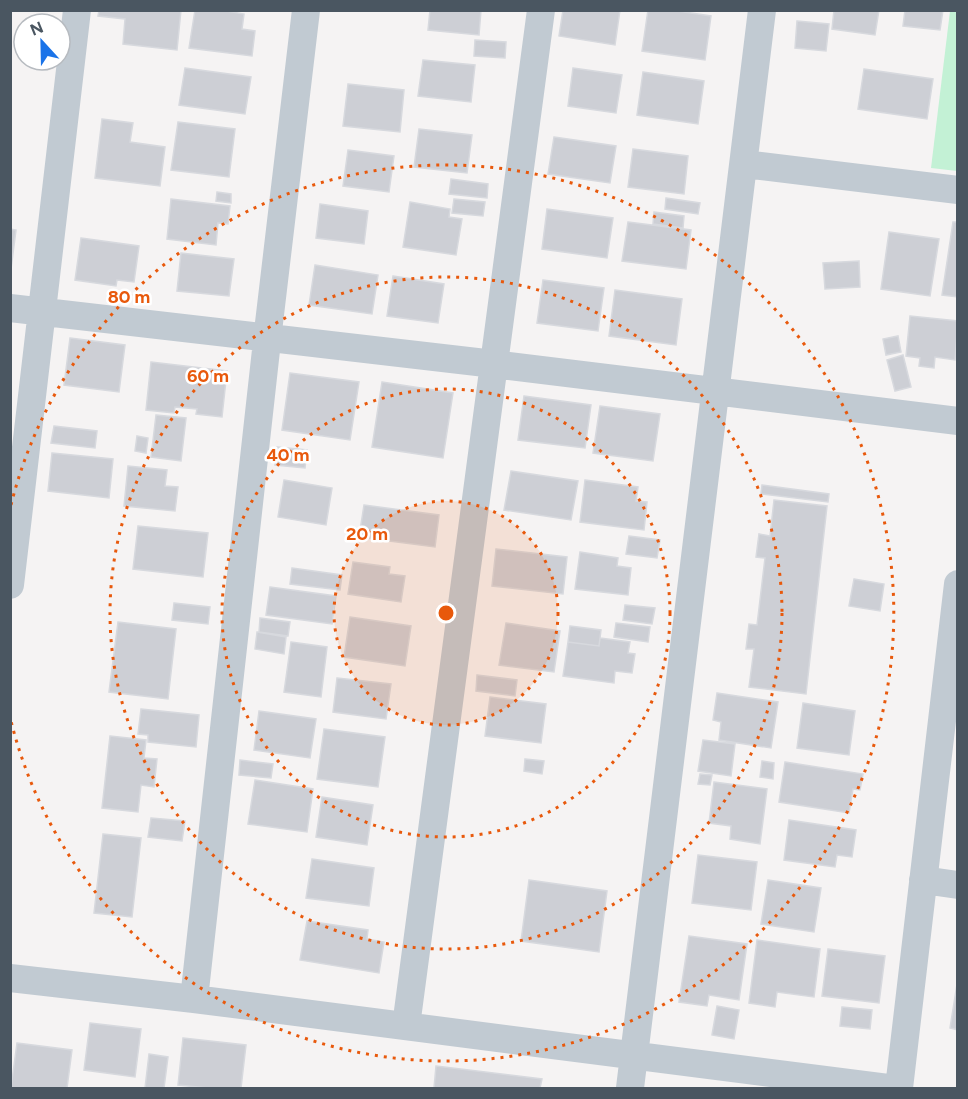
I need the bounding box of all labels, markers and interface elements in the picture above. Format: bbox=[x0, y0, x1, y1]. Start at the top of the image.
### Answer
north arrow bbox=[12, 12, 72, 72]
text: N bbox=[27, 17, 46, 40]
text: 80 m bbox=[108, 286, 150, 308]
text: 60 m bbox=[187, 365, 229, 387]
text: 40 m bbox=[266, 444, 310, 466]
text: 20 m bbox=[346, 523, 388, 545]
centre of rings bbox=[436, 603, 456, 623]

